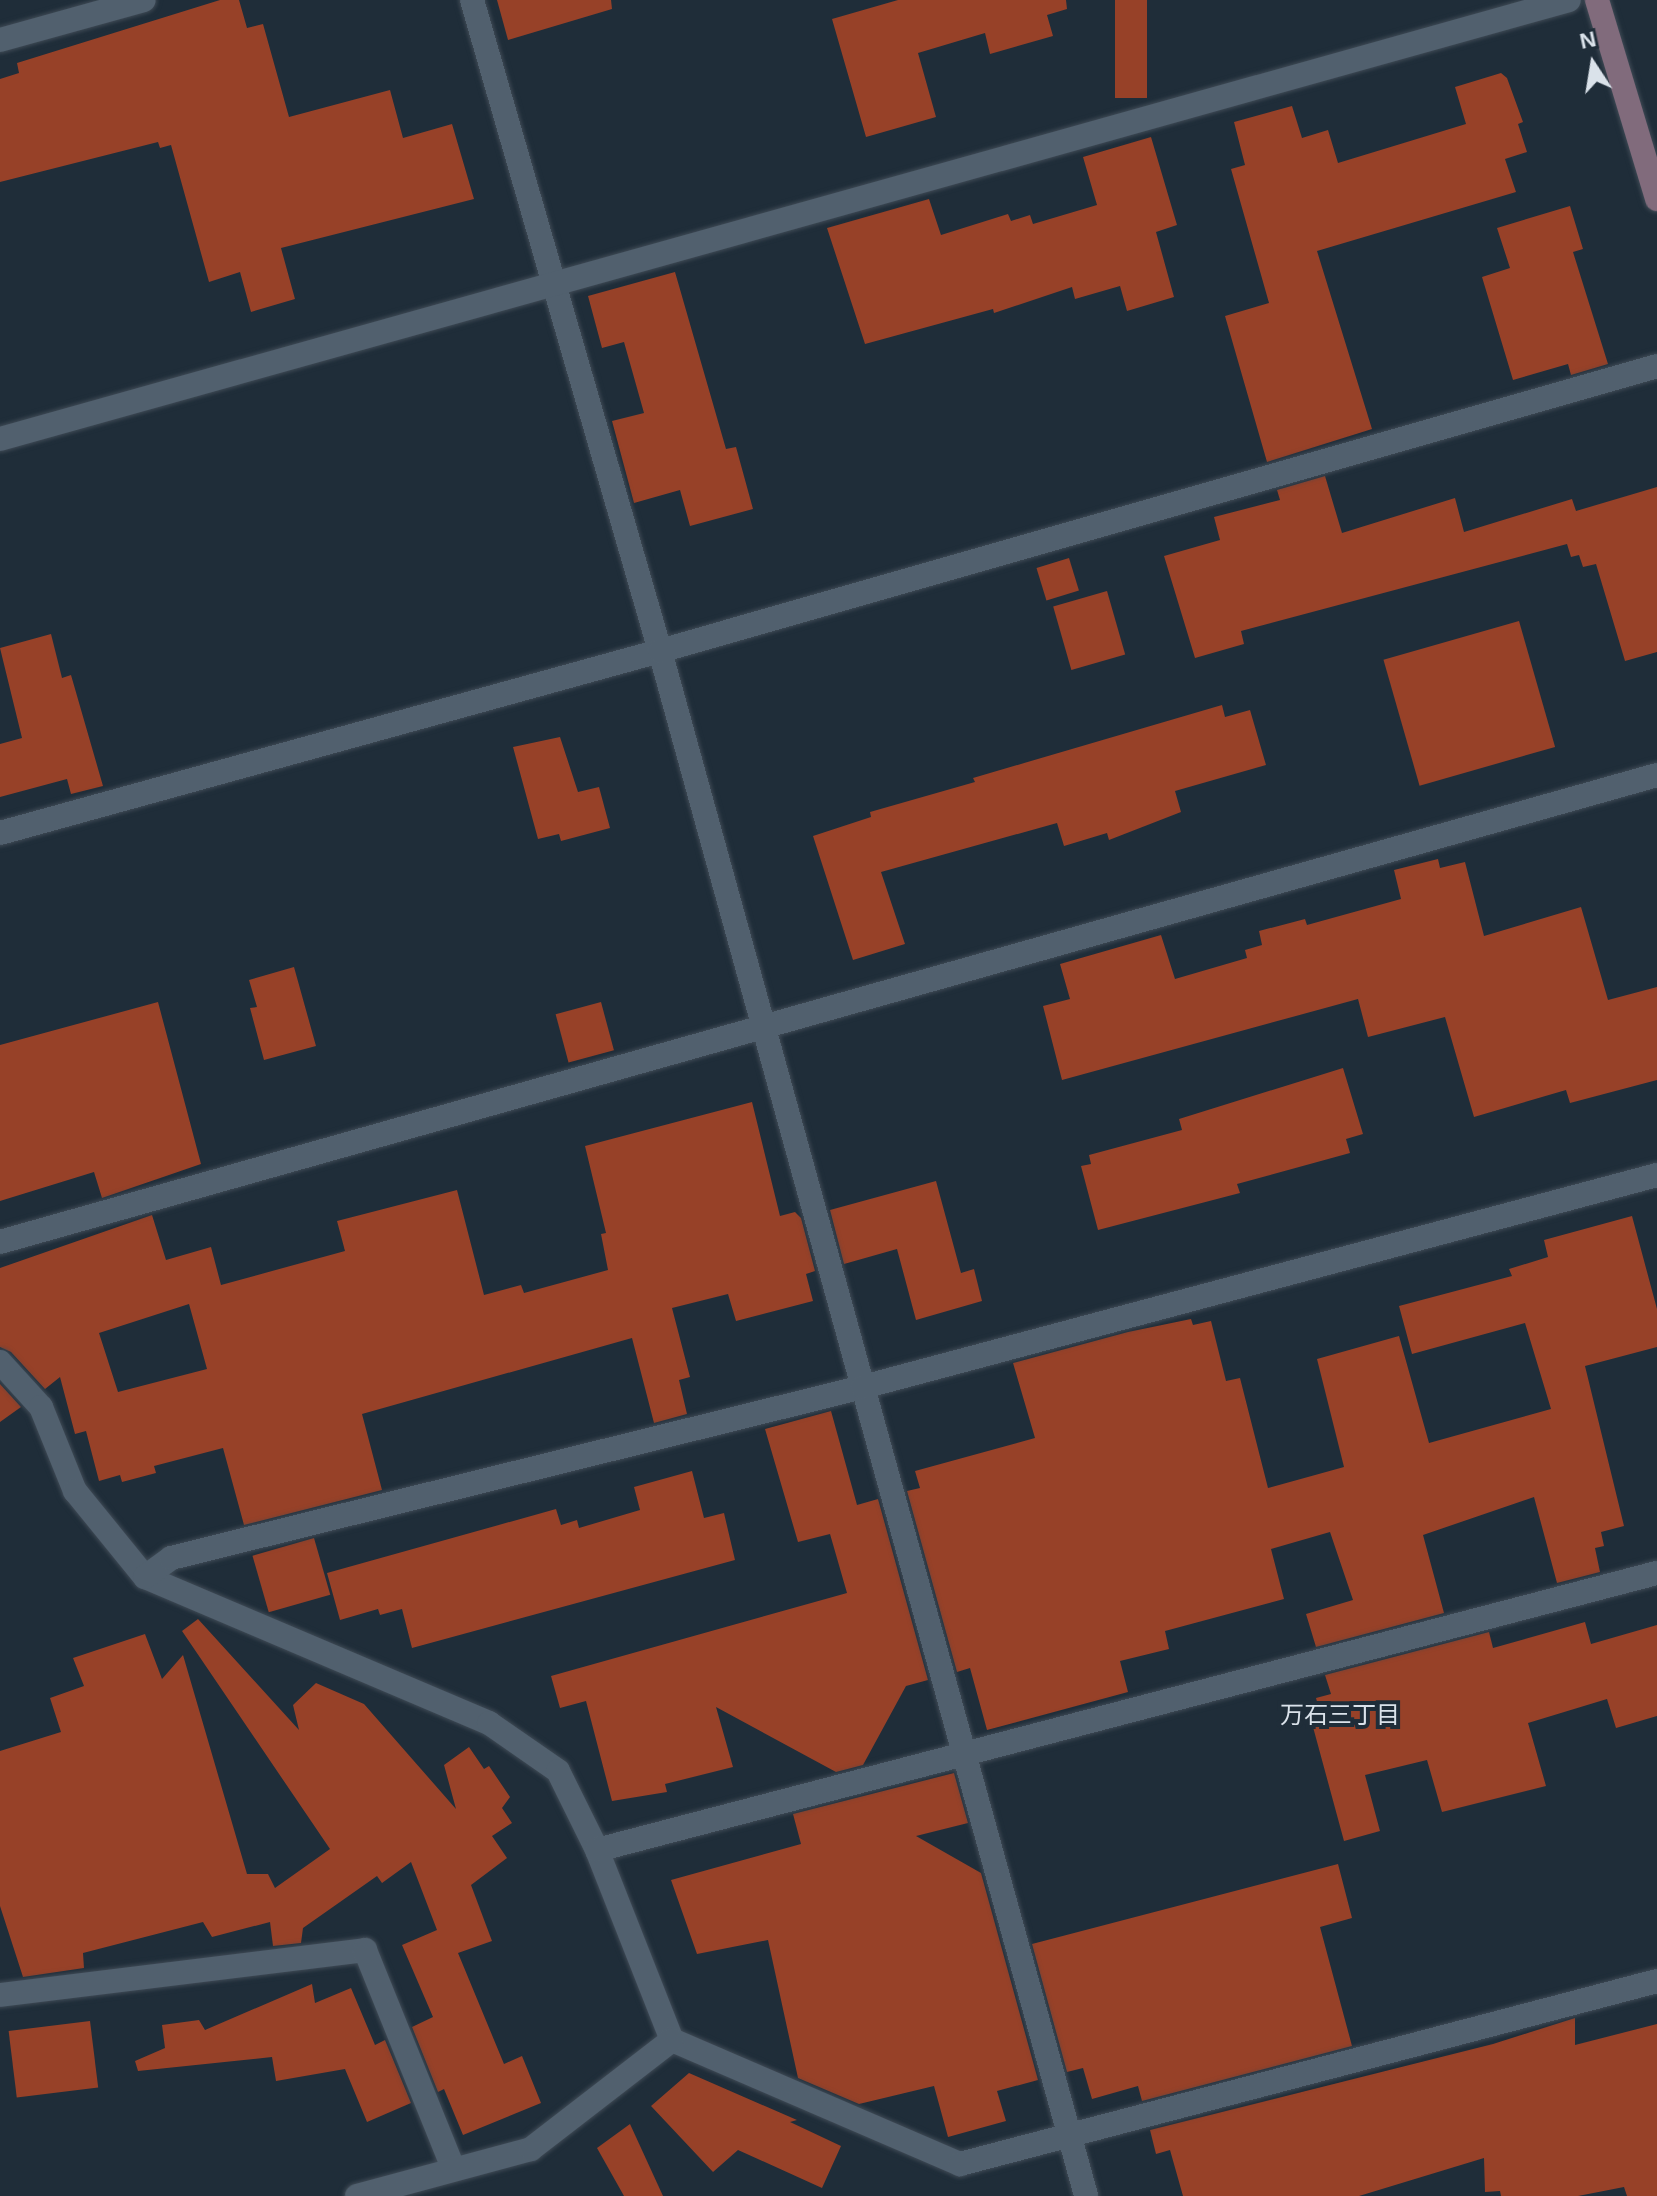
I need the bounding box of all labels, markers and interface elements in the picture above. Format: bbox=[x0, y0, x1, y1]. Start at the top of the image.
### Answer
north arrow bbox=[1553, 24, 1633, 104]
text: N bbox=[1578, 26, 1598, 54]
district label: 万石三丁目 bbox=[1280, 1701, 1400, 1729]

